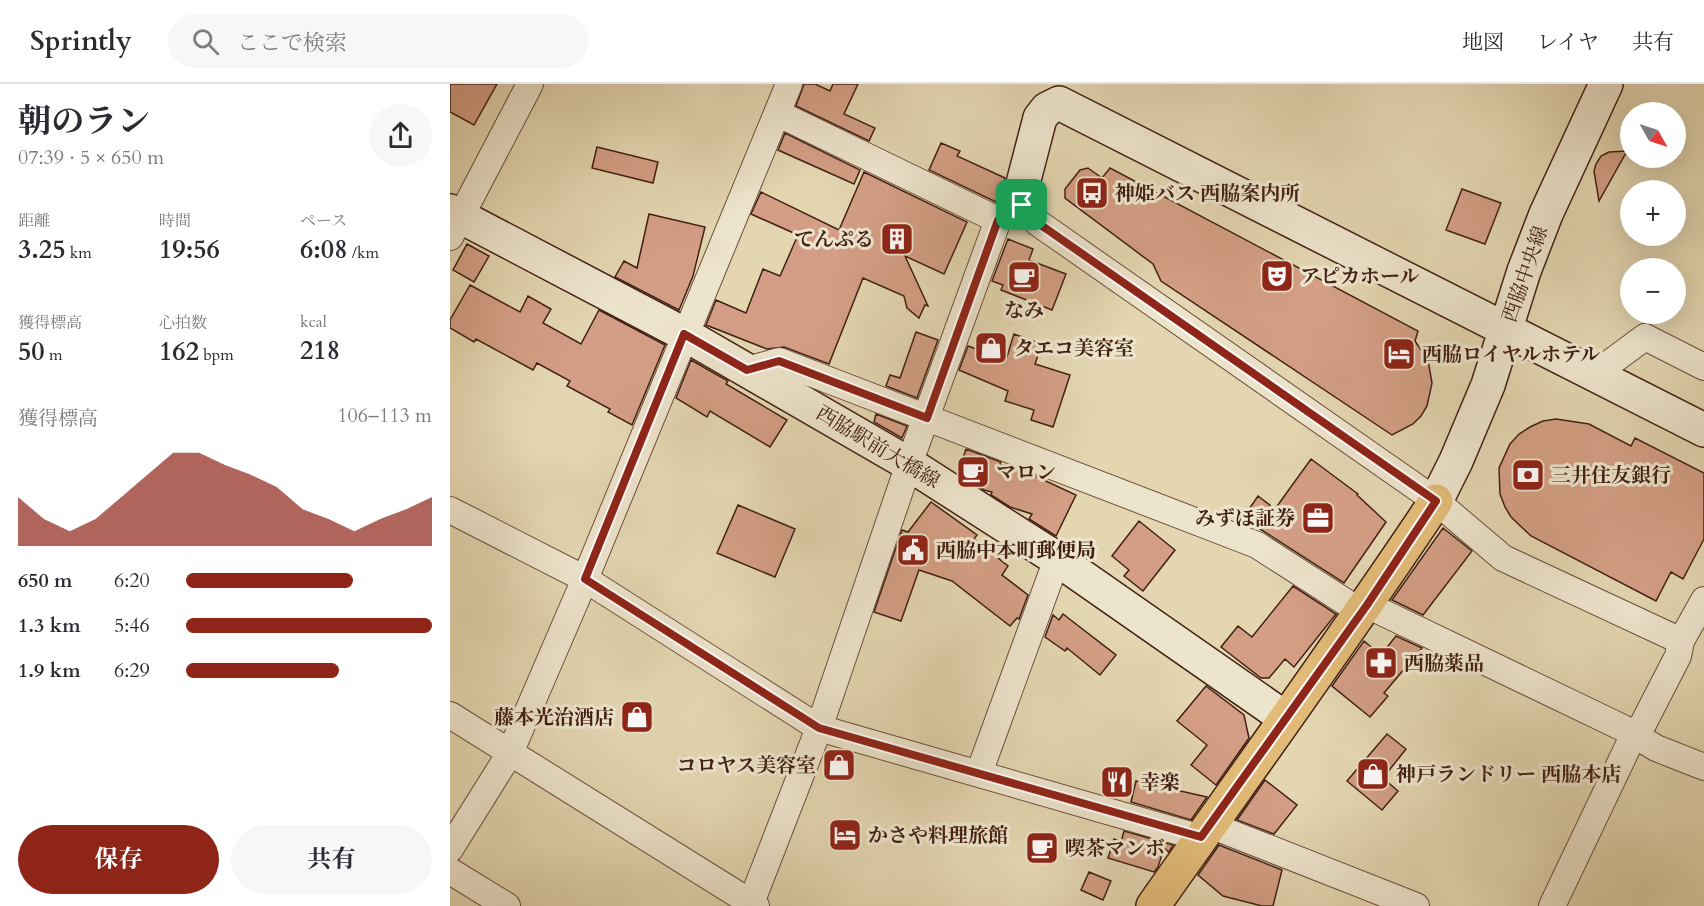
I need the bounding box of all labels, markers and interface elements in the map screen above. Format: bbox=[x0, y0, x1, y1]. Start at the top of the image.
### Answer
search box bbox=[168, 14, 588, 68]
text: Sprintly bbox=[30, 22, 132, 60]
icon: search bbox=[189, 25, 222, 58]
text: ここで検索 bbox=[237, 28, 347, 58]
text: 地図 bbox=[1462, 28, 1504, 57]
text: レイヤ bbox=[1537, 28, 1599, 57]
text: 共有 bbox=[1632, 28, 1674, 57]
text: 朝のラン bbox=[18, 99, 150, 144]
north arrow bbox=[1620, 102, 1686, 168]
map controls bbox=[1620, 102, 1686, 324]
button: share bbox=[369, 104, 432, 167]
text: 07:39 · 5 × 650 m bbox=[18, 144, 164, 171]
bus stop icon: 神姫バス 西脇案内所 bbox=[1074, 175, 1110, 211]
pin bbox=[996, 179, 1047, 230]
place label: 神姫バス 西脇案内所 bbox=[1115, 180, 1300, 207]
button: + bbox=[1620, 180, 1686, 246]
icon: arrive bbox=[1005, 188, 1038, 221]
text: 距離 bbox=[18, 210, 50, 232]
text: 時間 bbox=[159, 210, 191, 232]
text: ペース bbox=[300, 210, 347, 232]
building icon: てんぷる bbox=[879, 221, 915, 257]
street label: 西脇中央線 bbox=[1496, 222, 1554, 326]
place label: てんぷる bbox=[794, 226, 874, 253]
text: 3.25 bbox=[18, 232, 66, 267]
text: 19:56 bbox=[159, 232, 220, 267]
text: 6:08 bbox=[300, 232, 348, 267]
text: km bbox=[66, 242, 92, 264]
text: /km bbox=[348, 242, 379, 264]
theatre icon: アピカホール bbox=[1259, 258, 1295, 294]
button: − bbox=[1620, 258, 1686, 324]
cafe icon: なみ bbox=[1006, 259, 1042, 295]
place label: アピカホール bbox=[1300, 263, 1420, 290]
place label: なみ bbox=[1004, 297, 1044, 324]
text: kcal bbox=[300, 311, 327, 333]
text: 獲得標高 bbox=[18, 312, 82, 334]
text: 心拍数 bbox=[159, 312, 207, 334]
shop icon: タエコ美容室 bbox=[973, 330, 1009, 366]
text: 218 bbox=[300, 333, 340, 368]
text: 50 bbox=[18, 334, 45, 369]
text: 162 bbox=[159, 334, 199, 369]
place label: タエコ美容室 bbox=[1014, 335, 1134, 362]
hotel icon: 西脇ロイヤルホテル bbox=[1381, 336, 1417, 372]
place label: 西脇ロイヤルホテル bbox=[1422, 341, 1600, 368]
text: m bbox=[45, 344, 62, 366]
text: bpm bbox=[199, 344, 234, 366]
street label: 西脇駅前大橋線 bbox=[811, 399, 945, 495]
text: 106–113 m bbox=[337, 402, 432, 429]
text: 獲得標高 bbox=[18, 405, 98, 432]
cafe icon: マロン bbox=[955, 454, 991, 490]
bank icon: 三井住友銀行 bbox=[1510, 457, 1546, 493]
place label: マロン bbox=[996, 459, 1056, 486]
place label: 三井住友銀行 bbox=[1551, 462, 1671, 489]
office icon: みずほ証券 bbox=[1300, 500, 1336, 536]
place label: みずほ証券 bbox=[1195, 505, 1295, 532]
public building icon: 西脇中本町郵便局 bbox=[895, 532, 931, 568]
place label: 西脇中本町郵便局 bbox=[936, 537, 1096, 564]
text: 650 m bbox=[18, 567, 73, 594]
text: 6:20 bbox=[114, 567, 150, 594]
text: 1.3 km bbox=[18, 612, 81, 639]
text: 5:46 bbox=[114, 612, 150, 639]
pharmacy icon: 西脇薬品 bbox=[1363, 645, 1399, 681]
place label: 西脇薬品 bbox=[1404, 650, 1484, 677]
text: 1.9 km bbox=[18, 657, 81, 684]
text: 6:29 bbox=[114, 657, 150, 684]
shop icon: 藤本光治酒店 bbox=[619, 699, 655, 735]
place label: 藤本光治酒店 bbox=[494, 704, 614, 731]
shop icon: コロヤス美容室 bbox=[821, 747, 857, 783]
place label: コロヤス美容室 bbox=[676, 752, 816, 779]
shop icon: 神戸ランドリー 西脇本店 bbox=[1355, 756, 1391, 792]
place label: 神戸ランドリー 西脇本店 bbox=[1396, 761, 1621, 788]
restaurant icon: 幸楽 bbox=[1099, 764, 1135, 800]
place label: 幸楽 bbox=[1140, 769, 1180, 796]
hotel icon: かさや料理旅館 bbox=[827, 817, 863, 853]
place label: かさや料理旅館 bbox=[868, 822, 1008, 849]
button: 保存 bbox=[18, 825, 219, 894]
button: 共有 bbox=[231, 825, 432, 894]
cafe icon: 喫茶マンボ bbox=[1024, 830, 1060, 866]
place label: 喫茶マンボ bbox=[1065, 835, 1165, 862]

